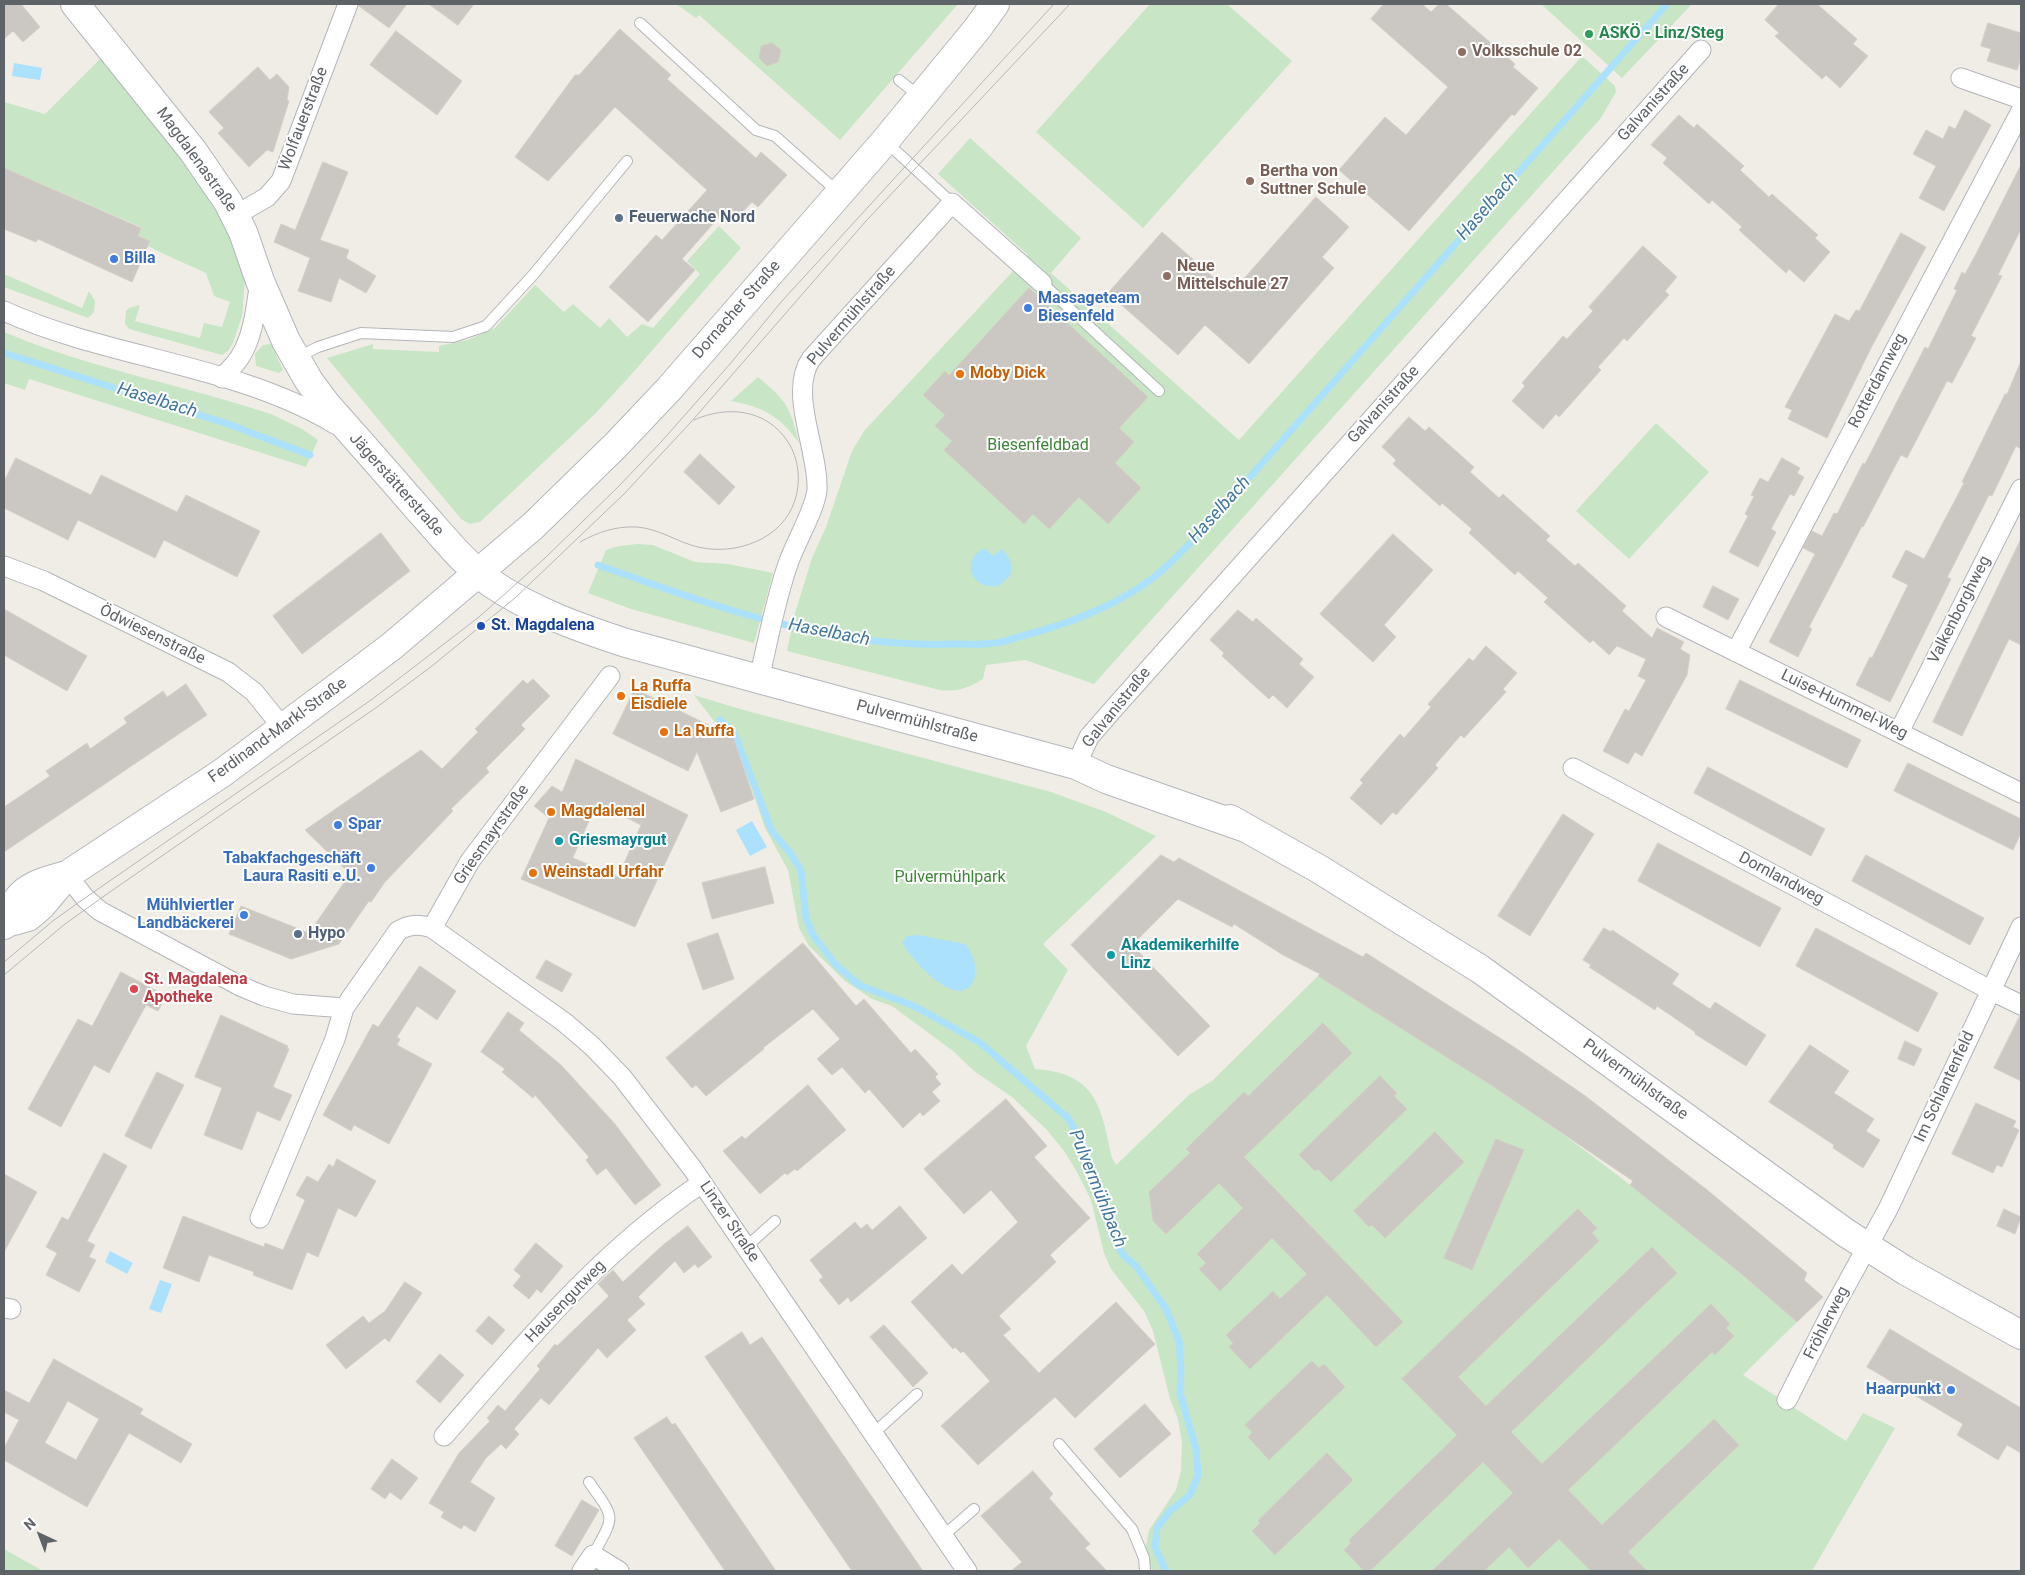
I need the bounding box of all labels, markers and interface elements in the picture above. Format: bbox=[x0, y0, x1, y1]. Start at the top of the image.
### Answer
place label: ASKÖ - Linz/Steg bbox=[1599, 24, 1724, 44]
marker: ASKÖ - Linz/Steg bbox=[1583, 28, 1595, 40]
place label: Volksschule 02 bbox=[1472, 42, 1582, 62]
marker: Volksschule 02 bbox=[1456, 46, 1468, 58]
street label: Galvanistraße bbox=[1614, 60, 1694, 146]
street label: Wolfauerstraße bbox=[275, 65, 333, 173]
street label: Magdalenastraße bbox=[152, 104, 240, 216]
place label: Bertha von Suttner Schule bbox=[1260, 162, 1366, 200]
water label: Haselbach bbox=[1453, 169, 1523, 245]
marker: Bertha von Suttner Schule bbox=[1244, 175, 1256, 187]
place label: Feuerwache Nord bbox=[629, 208, 755, 228]
marker: Feuerwache Nord bbox=[613, 212, 625, 224]
place label: Billa bbox=[124, 249, 155, 269]
marker: Billa bbox=[108, 253, 120, 265]
street label: Dornacher Straße bbox=[689, 257, 785, 363]
place label: Neue Mittelschule 27 bbox=[1177, 257, 1289, 295]
street label: Pulvermühlstraße bbox=[804, 262, 900, 370]
marker: Neue Mittelschule 27 bbox=[1161, 270, 1173, 282]
place label: Massageteam Biesenfeld bbox=[1038, 289, 1140, 327]
marker: Massageteam Biesenfeld bbox=[1022, 302, 1034, 314]
street label: Rotterdamweg bbox=[1845, 330, 1911, 432]
street label: Galvanistraße bbox=[1344, 362, 1424, 448]
place label: Moby Dick bbox=[970, 364, 1046, 384]
marker: Moby Dick bbox=[954, 368, 966, 380]
water label: Haselbach bbox=[114, 379, 200, 423]
street label: Jägerstätterstraße bbox=[345, 429, 447, 541]
park label: Biesenfeldbad bbox=[987, 436, 1089, 456]
water label: Haselbach bbox=[1184, 472, 1256, 548]
street label: Valkenborghweg bbox=[1925, 553, 1995, 667]
street label: Ödwiesenstraße bbox=[96, 601, 208, 669]
water label: Haselbach bbox=[786, 615, 872, 651]
place label: St. Magdalena bbox=[491, 616, 595, 636]
marker: St. Magdalena bbox=[475, 620, 487, 632]
street label: Galvanistraße bbox=[1079, 664, 1155, 752]
street label: Luise-Hummel-Weg bbox=[1777, 666, 1911, 744]
street label: Ferdinand-Markl-Straße bbox=[205, 674, 351, 788]
place label: La Ruffa Eisdiele bbox=[631, 677, 691, 715]
marker: La Ruffa Eisdiele bbox=[615, 690, 627, 702]
street label: Pulvermühlstraße bbox=[854, 697, 980, 747]
place label: La Ruffa bbox=[674, 722, 734, 742]
marker: La Ruffa bbox=[658, 726, 670, 738]
street label: Griesmayrstraße bbox=[450, 781, 534, 889]
place label: Magdalenal bbox=[561, 802, 645, 822]
marker: Magdalenal bbox=[545, 806, 557, 818]
place label: Spar bbox=[348, 815, 381, 835]
marker: Spar bbox=[332, 819, 344, 831]
place label: Griesmayrgut bbox=[569, 831, 666, 851]
marker: Griesmayrgut bbox=[553, 835, 565, 847]
street label: Dornlandweg bbox=[1735, 848, 1827, 910]
place label: Tabakfachgeschäft Laura Rasiti e.U. bbox=[223, 849, 361, 887]
marker: Tabakfachgeschäft Laura Rasiti e.U. bbox=[365, 862, 377, 874]
place label: Weinstadl Urfahr bbox=[543, 863, 664, 883]
marker: Weinstadl Urfahr bbox=[527, 867, 539, 879]
park label: Pulvermühlpark bbox=[894, 868, 1006, 888]
place label: Mühlviertler Landbäckerei bbox=[137, 896, 234, 934]
marker: Mühlviertler Landbäckerei bbox=[238, 909, 250, 921]
place label: Hypo bbox=[308, 924, 345, 944]
marker: Hypo bbox=[292, 928, 304, 940]
place label: Akademikerhilfe Linz bbox=[1121, 936, 1239, 974]
marker: Akademikerhilfe Linz bbox=[1105, 949, 1117, 961]
place label: St. Magdalena Apotheke bbox=[144, 970, 248, 1008]
marker: St. Magdalena Apotheke bbox=[128, 983, 140, 995]
street label: Im Schlantenfeld bbox=[1911, 1029, 1979, 1145]
street label: Pulvermühlstraße bbox=[1579, 1035, 1691, 1125]
water label: Pulvermühlbach bbox=[1064, 1127, 1130, 1251]
street label: Linzer Straße bbox=[695, 1178, 763, 1266]
street label: Hausengutweg bbox=[522, 1257, 610, 1347]
street label: Fröhlerweg bbox=[1800, 1283, 1854, 1363]
place label: Haarpunkt bbox=[1866, 1380, 1941, 1400]
marker: Haarpunkt bbox=[1945, 1384, 1957, 1396]
north arrow bbox=[15, 1510, 65, 1560]
text: N bbox=[21, 1515, 39, 1533]

